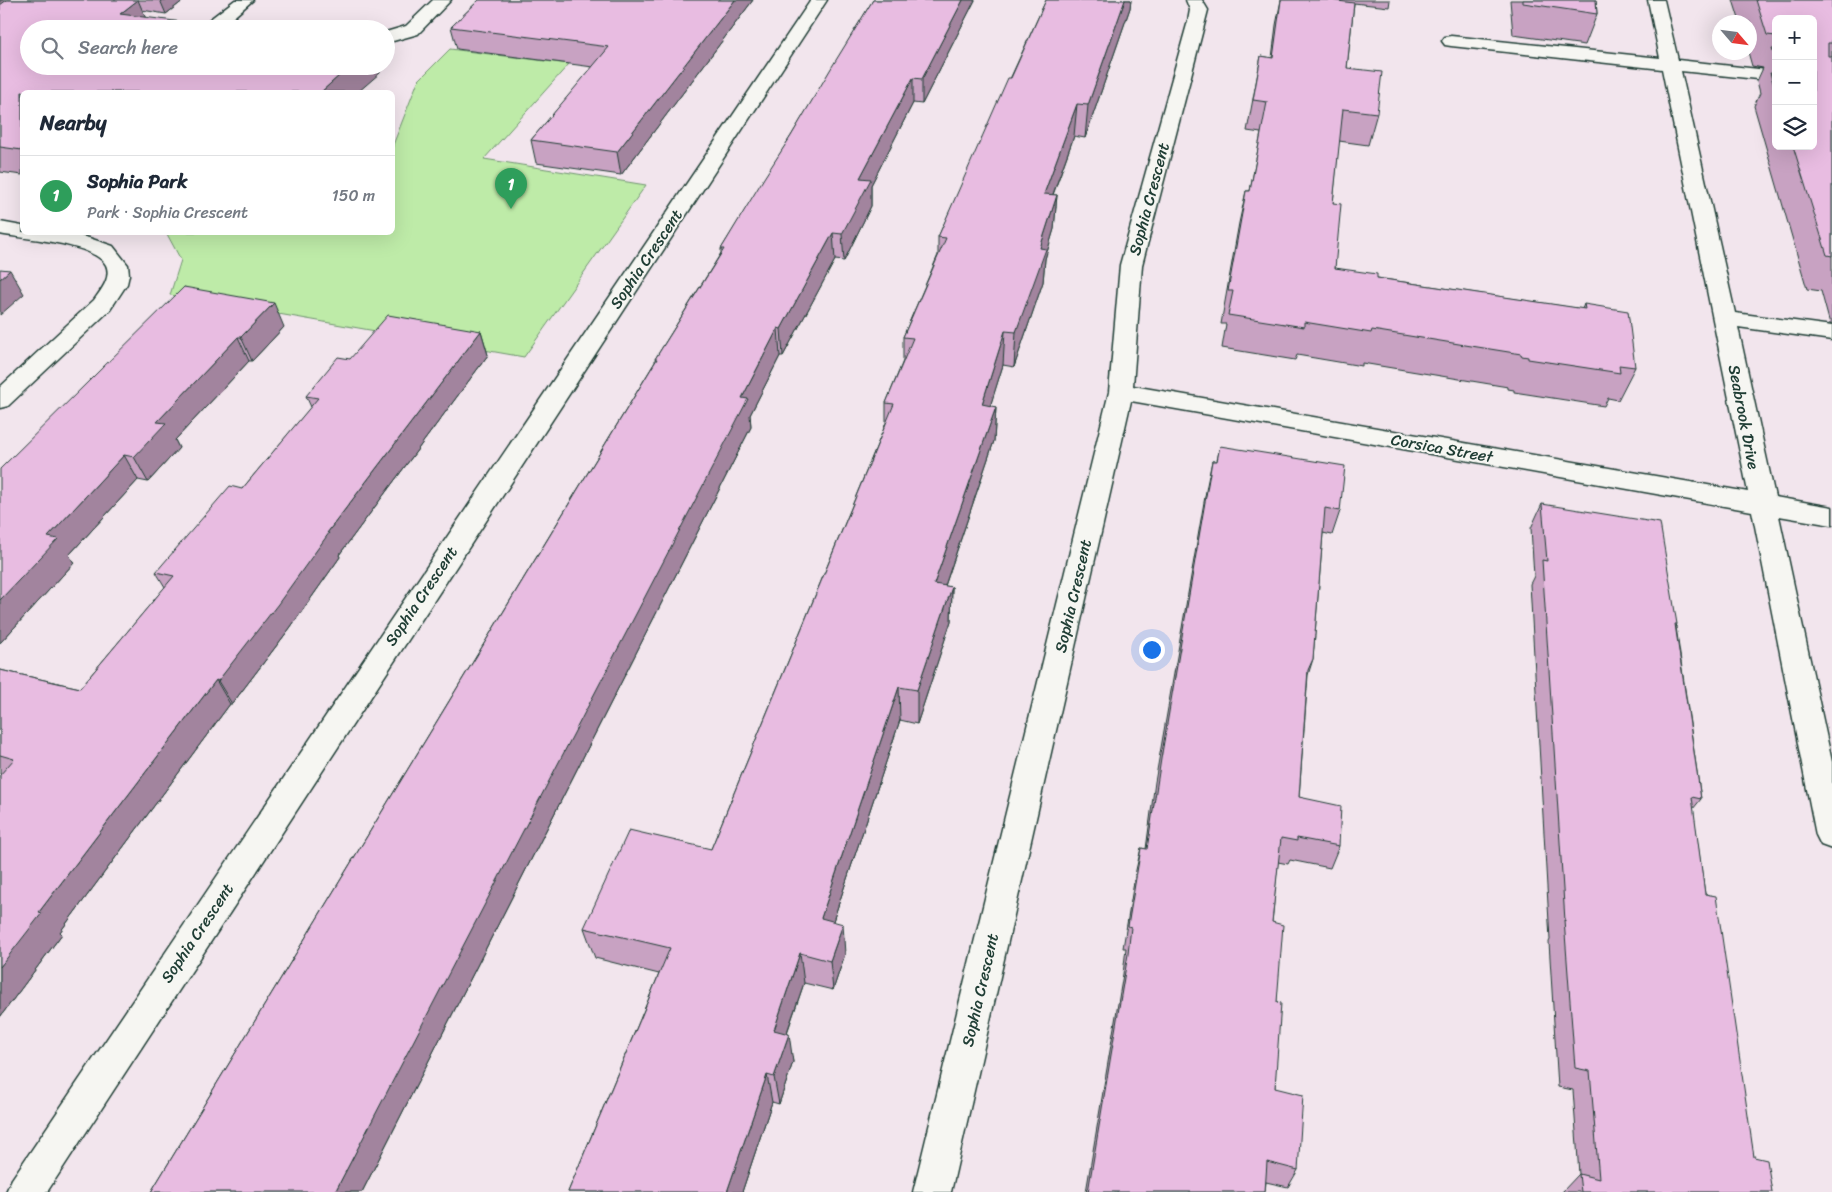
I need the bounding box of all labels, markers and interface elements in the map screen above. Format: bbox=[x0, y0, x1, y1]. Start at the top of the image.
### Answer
north arrow bbox=[1712, 15, 1757, 60]
map controls bbox=[1772, 15, 1817, 150]
button: + bbox=[1772, 15, 1817, 60]
search box bbox=[20, 20, 395, 75]
text: Search here bbox=[78, 31, 178, 64]
icon: search bbox=[38, 34, 66, 62]
button: − bbox=[1772, 60, 1817, 105]
text: Nearby bbox=[40, 104, 106, 142]
button: layers bbox=[1772, 105, 1817, 150]
street label: Sophia Crescent bbox=[1120, 139, 1178, 259]
text: Sophia Park bbox=[87, 165, 187, 198]
pin: 1 bbox=[495, 168, 527, 209]
text: 1 bbox=[53, 181, 59, 210]
text: 150 m bbox=[332, 181, 375, 210]
text: Park · Sophia Crescent bbox=[87, 198, 248, 227]
street label: Sophia Crescent bbox=[602, 203, 690, 315]
street label: Seabrook Drive bbox=[1720, 362, 1768, 472]
street label: Corsica Street bbox=[1389, 425, 1496, 471]
street label: Sophia Crescent bbox=[1046, 536, 1100, 656]
street label: Sophia Crescent bbox=[377, 540, 465, 652]
your location bbox=[1139, 637, 1165, 663]
street label: Sophia Crescent bbox=[153, 877, 241, 989]
street label: Sophia Crescent bbox=[953, 930, 1007, 1050]

